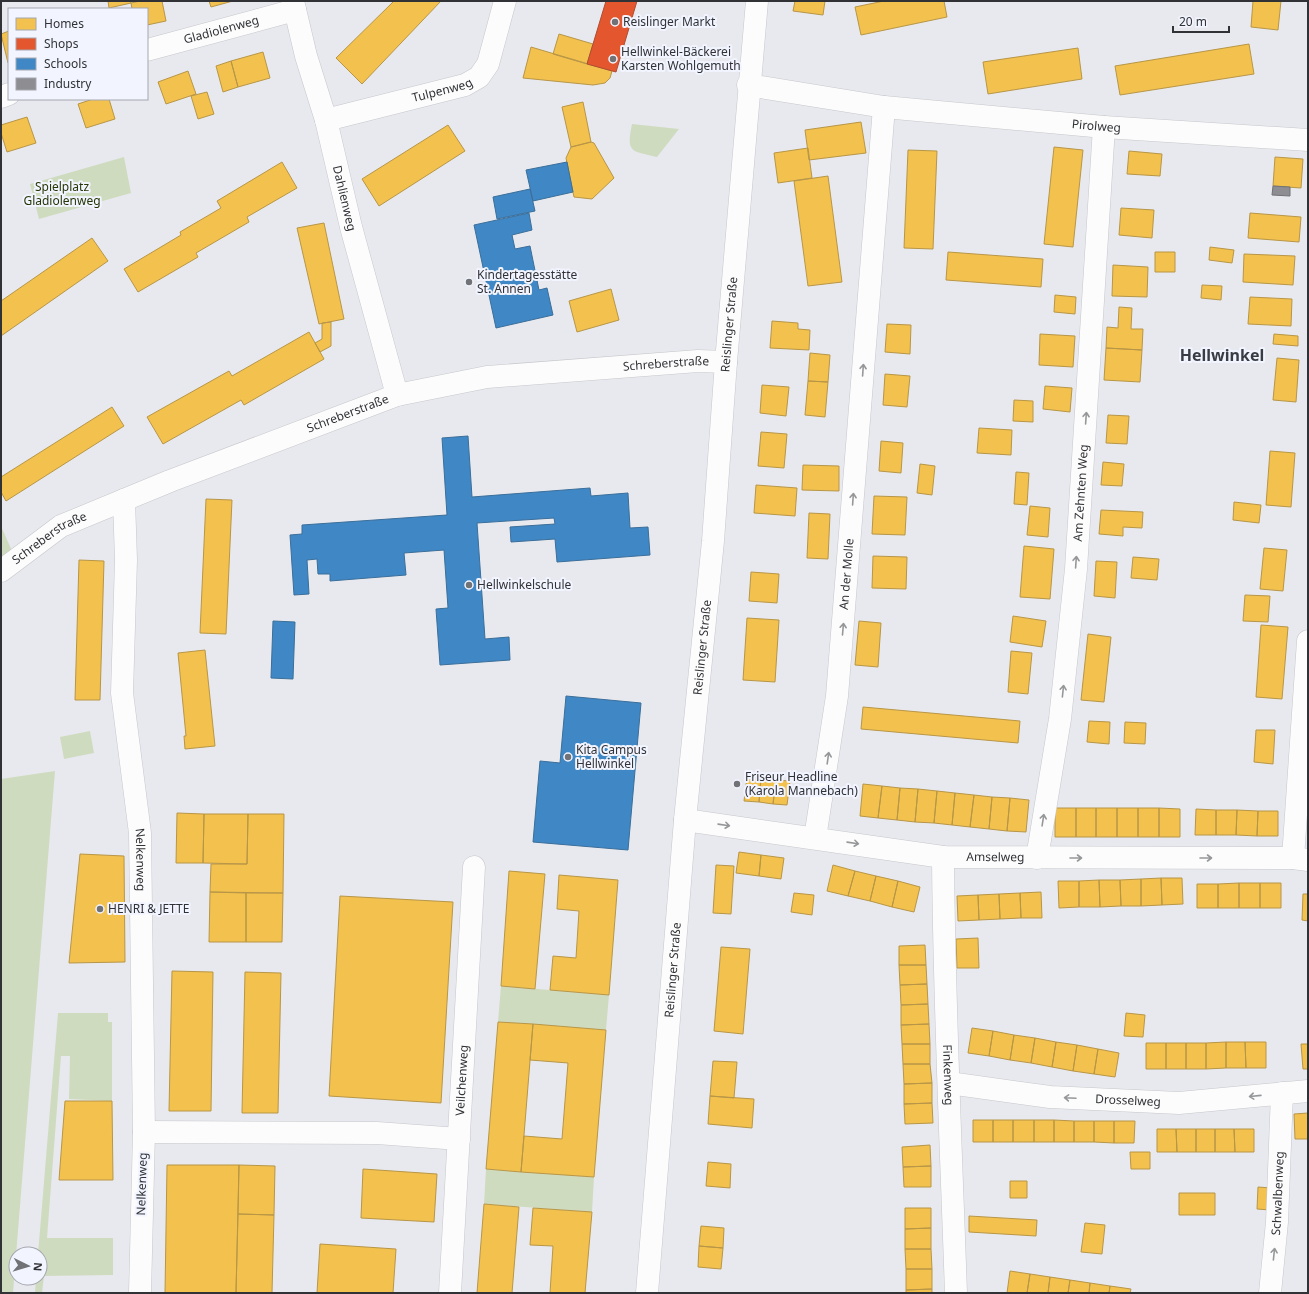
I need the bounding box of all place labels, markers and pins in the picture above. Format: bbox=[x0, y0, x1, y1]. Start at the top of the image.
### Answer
place label: Reislinger Markt bbox=[623, 13, 716, 30]
marker: Reislinger Markt bbox=[610, 17, 620, 27]
place label: Hellwinkel-Bäckerei Karsten Wohlgemuth bbox=[621, 43, 741, 74]
marker: Hellwinkel-Bäckerei Karsten Wohlgemuth bbox=[608, 54, 618, 64]
place label: Kindertagesstätte St. Annen bbox=[477, 266, 577, 297]
marker: Kindertagesstätte St. Annen bbox=[464, 277, 474, 287]
place label: Hellwinkelschule bbox=[477, 576, 572, 593]
marker: Hellwinkelschule bbox=[464, 580, 474, 590]
place label: Kita Campus Hellwinkel bbox=[576, 741, 647, 772]
marker: Kita Campus Hellwinkel bbox=[563, 752, 573, 762]
place label: Friseur Headline (Karola Mannebach) bbox=[745, 768, 858, 799]
marker: Friseur Headline (Karola Mannebach) bbox=[732, 779, 742, 789]
place label: HENRI & JETTE bbox=[108, 900, 189, 917]
marker: HENRI & JETTE bbox=[95, 904, 105, 914]

